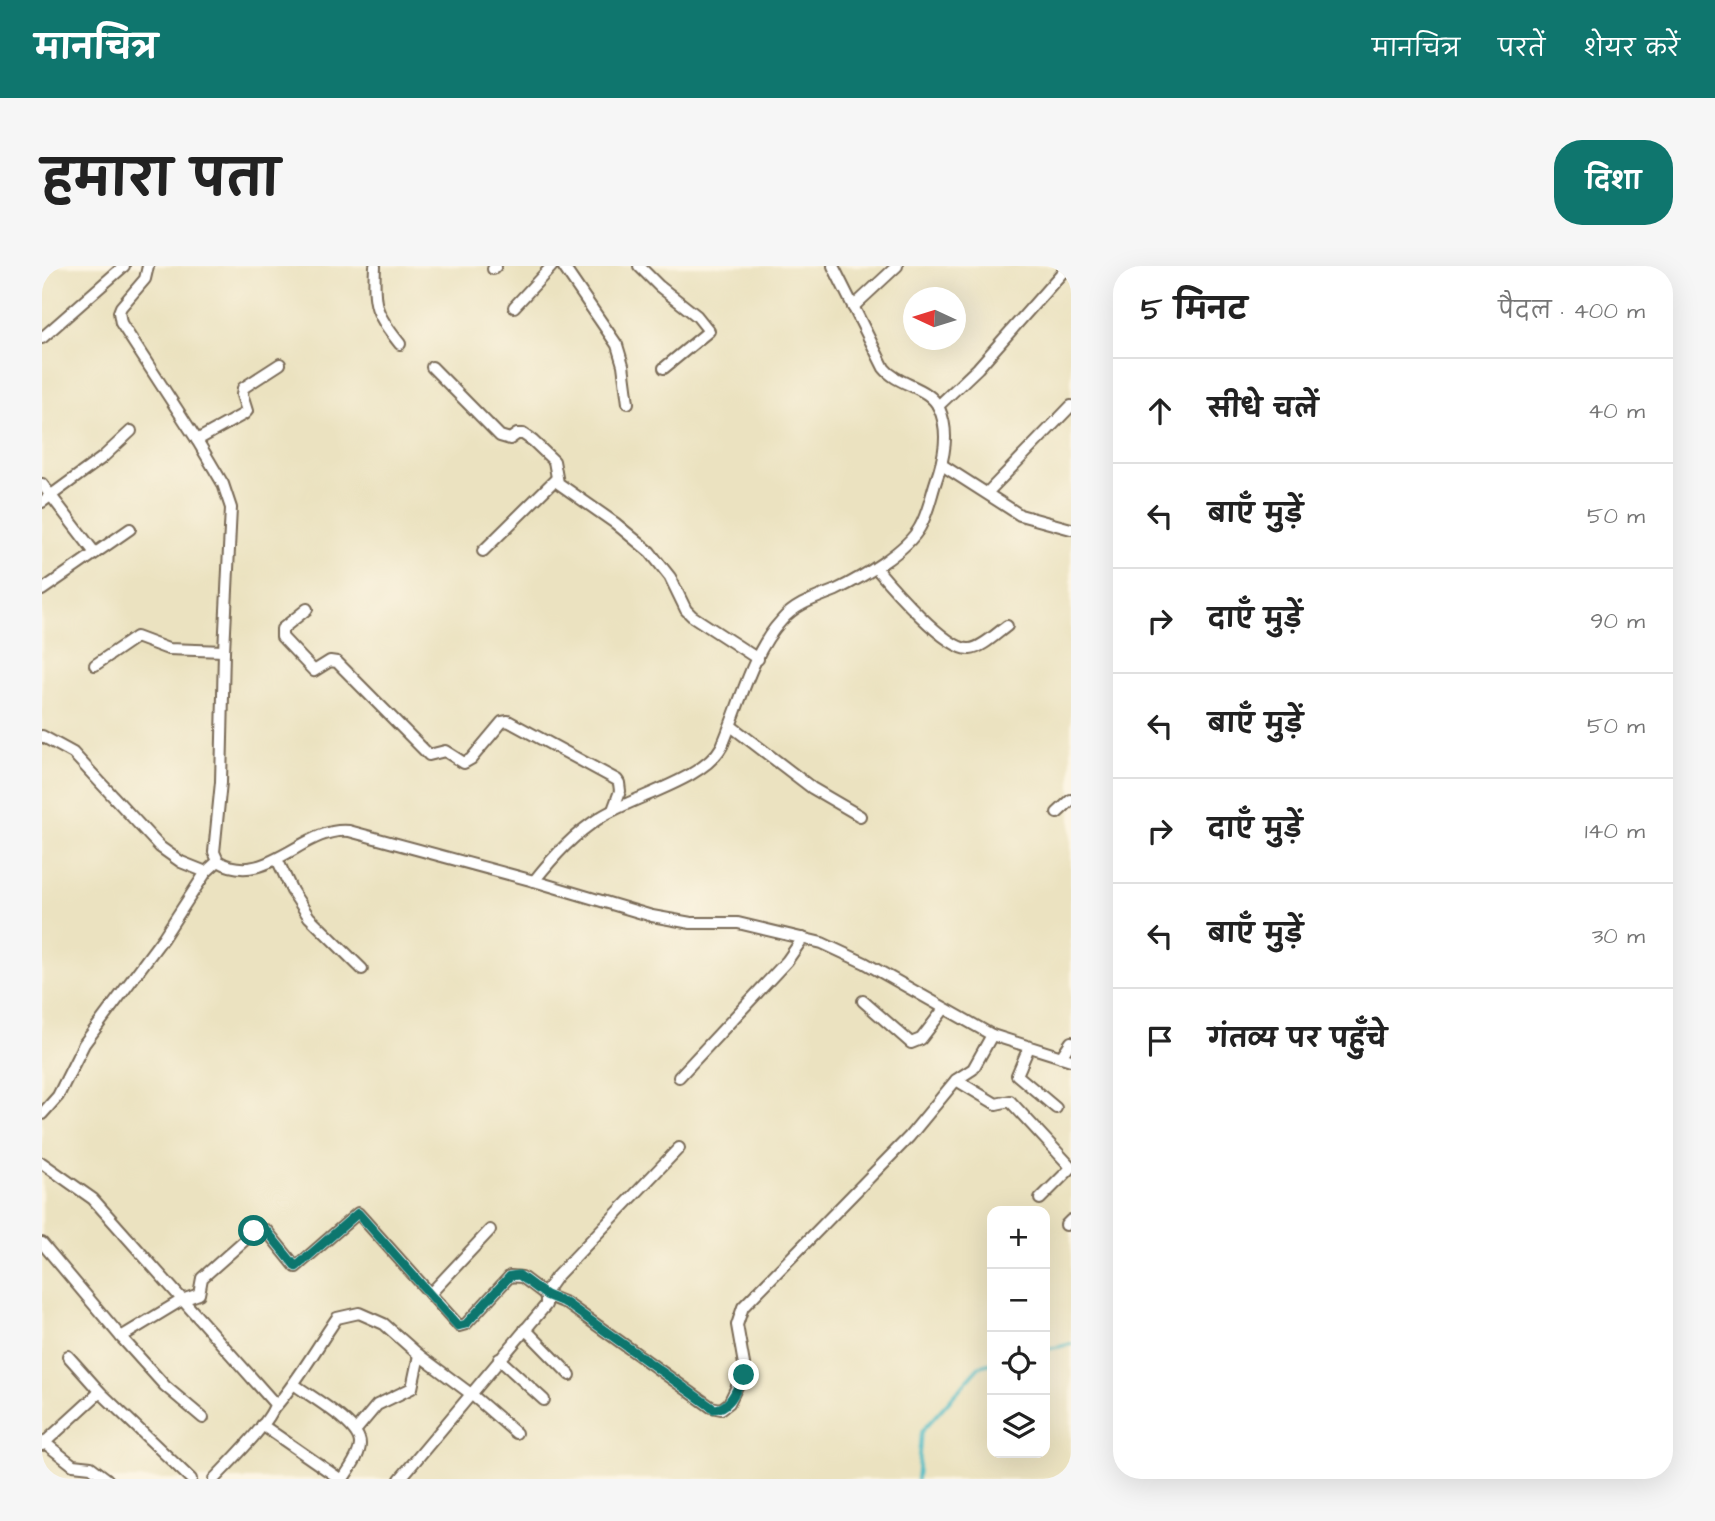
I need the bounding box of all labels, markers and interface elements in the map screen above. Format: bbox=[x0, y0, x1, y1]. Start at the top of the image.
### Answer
text: मानचित्र bbox=[35, 25, 158, 71]
text: मानचित्र bbox=[1372, 32, 1460, 66]
text: परतें bbox=[1498, 32, 1545, 66]
text: शेयर करें bbox=[1583, 32, 1680, 66]
button: दिशा bbox=[1554, 140, 1673, 225]
text: हमारा पता bbox=[42, 147, 279, 215]
north arrow bbox=[903, 287, 966, 350]
text: 5 मिनट bbox=[1141, 289, 1247, 331]
text: पैदल · 400 m bbox=[1498, 295, 1645, 327]
text: सीधे चलें bbox=[1208, 391, 1318, 427]
icon: ahead bbox=[1141, 392, 1179, 430]
text: 40 m bbox=[1588, 395, 1645, 427]
text: बाएँ मुड़ें bbox=[1208, 496, 1303, 532]
icon: left bbox=[1141, 497, 1179, 535]
text: 50 m bbox=[1587, 500, 1645, 532]
text: दाएँ मुड़ें bbox=[1208, 601, 1302, 637]
icon: right bbox=[1141, 602, 1179, 640]
text: 90 m bbox=[1590, 605, 1645, 637]
text: बाएँ मुड़ें bbox=[1208, 706, 1303, 742]
icon: left bbox=[1141, 707, 1179, 745]
text: 50 m bbox=[1587, 710, 1645, 742]
text: दाएँ मुड़ें bbox=[1208, 811, 1302, 847]
icon: right bbox=[1141, 812, 1179, 850]
text: 140 m bbox=[1585, 815, 1645, 847]
text: बाएँ मुड़ें bbox=[1208, 916, 1303, 952]
icon: left bbox=[1141, 917, 1179, 955]
text: 30 m bbox=[1592, 920, 1645, 952]
text: गंतव्य पर पहुँचे bbox=[1208, 1021, 1387, 1057]
icon: arrive bbox=[1141, 1022, 1179, 1060]
map controls bbox=[987, 1206, 1050, 1458]
button: + bbox=[987, 1206, 1050, 1269]
route start bbox=[238, 1215, 269, 1246]
button: − bbox=[987, 1269, 1050, 1332]
button: locate bbox=[987, 1332, 1050, 1395]
route end bbox=[728, 1359, 759, 1390]
button: layers bbox=[987, 1395, 1050, 1458]

